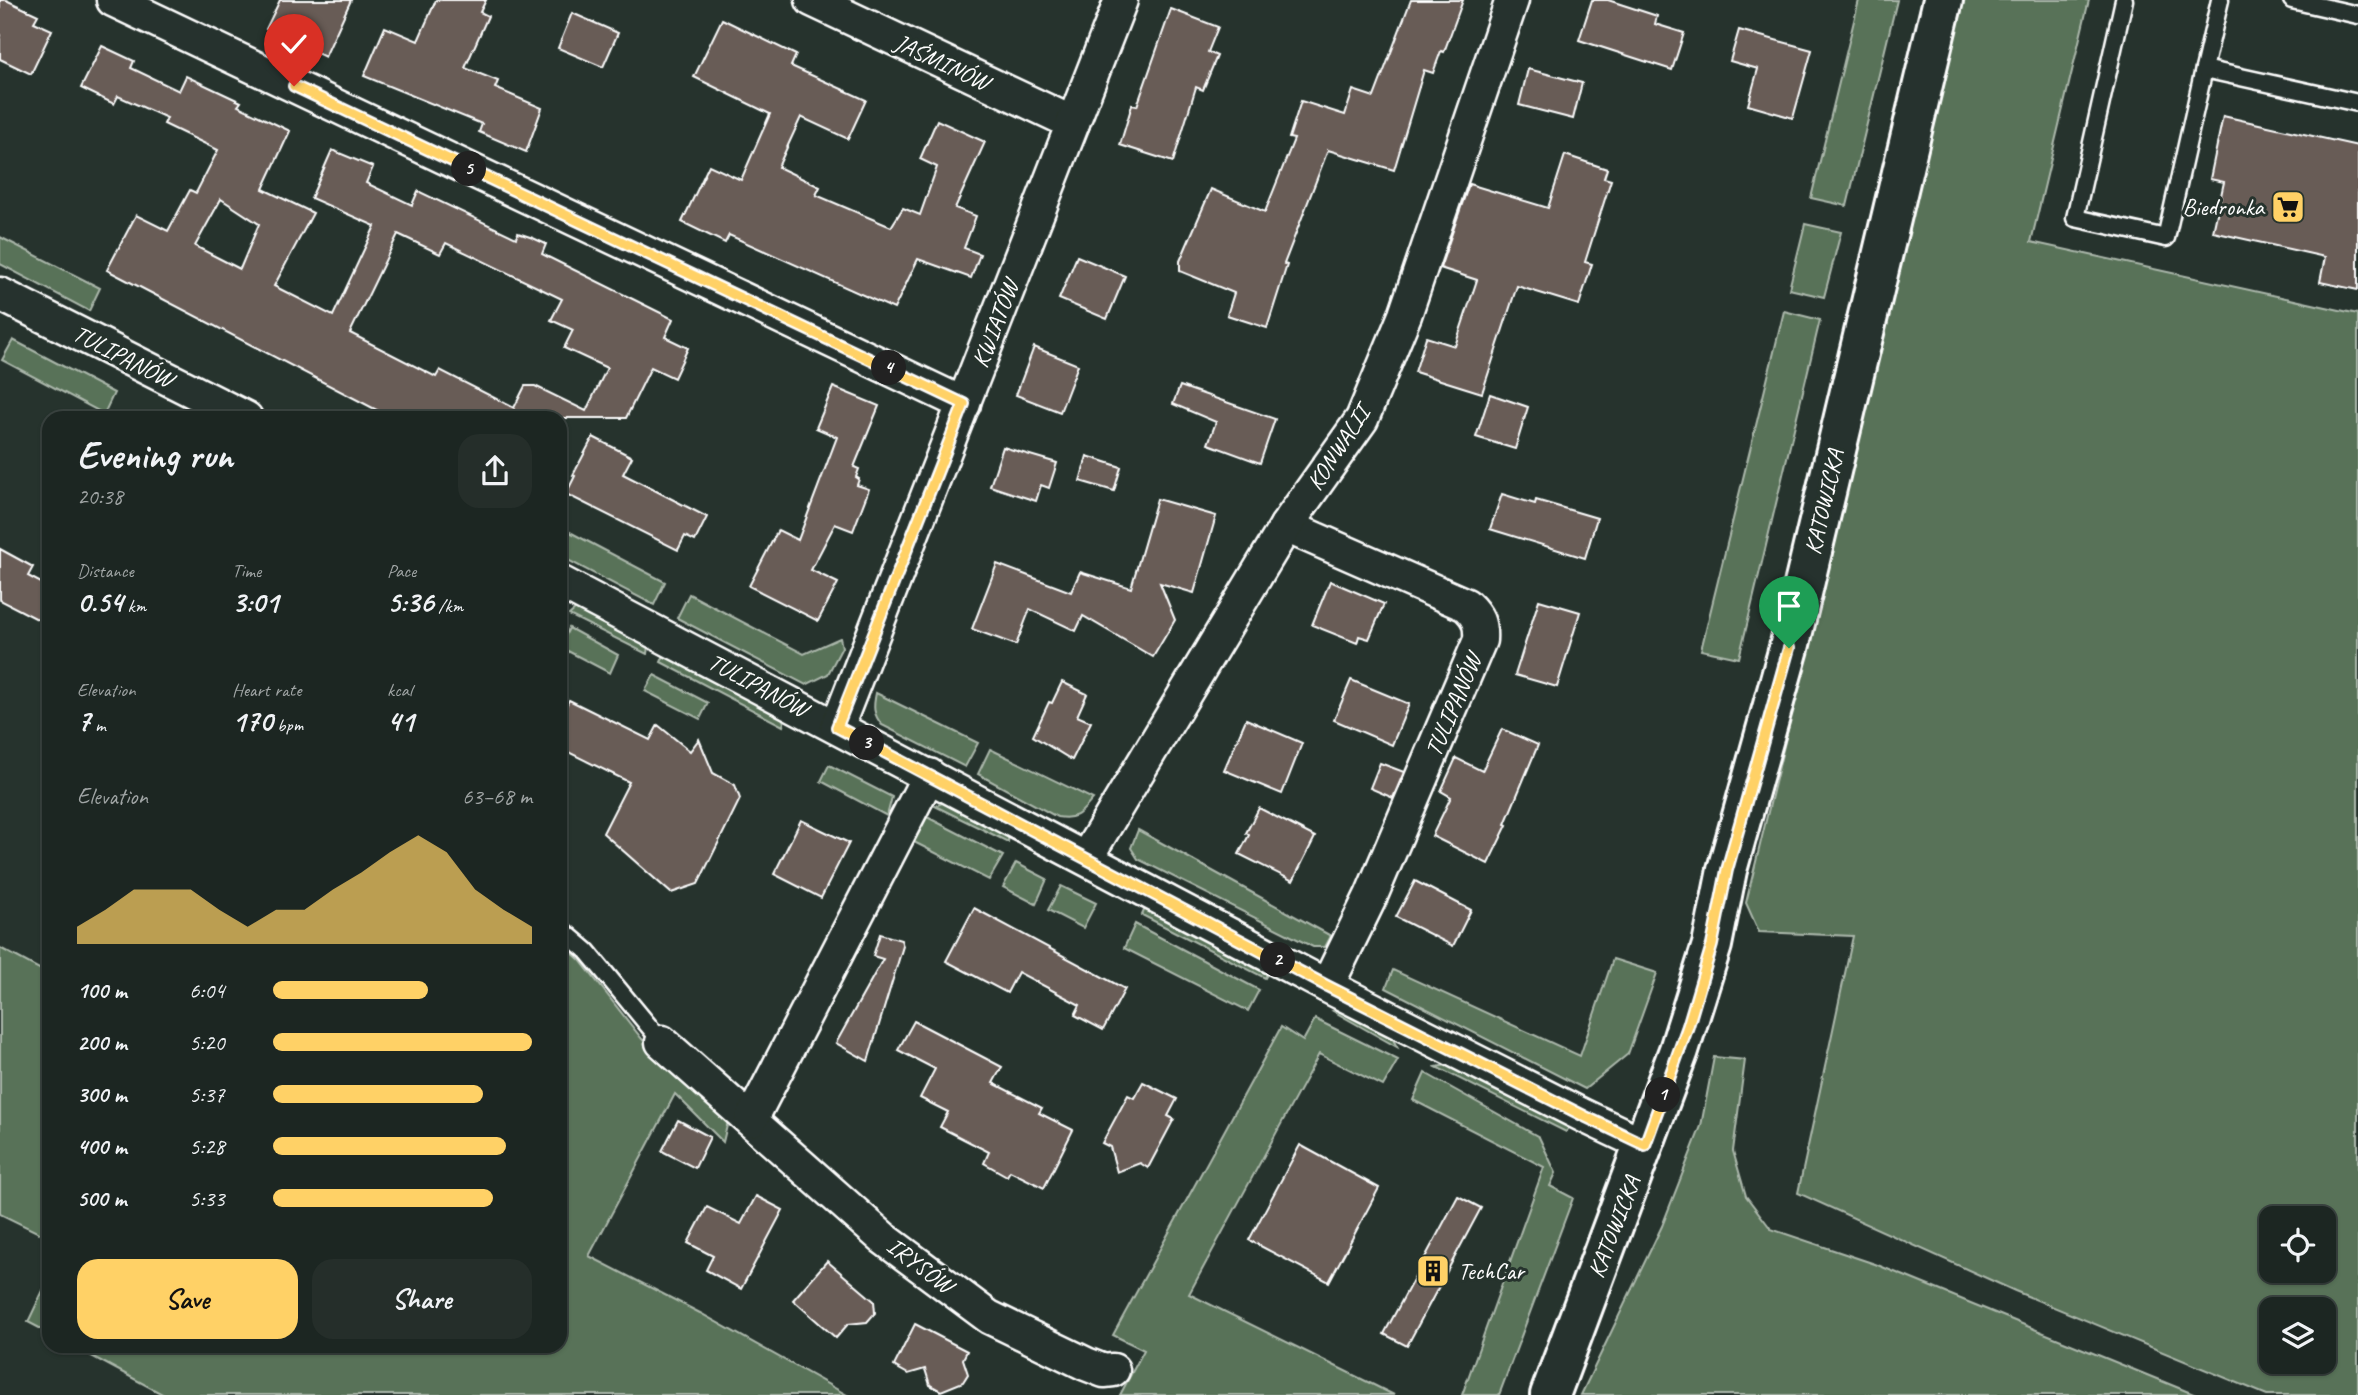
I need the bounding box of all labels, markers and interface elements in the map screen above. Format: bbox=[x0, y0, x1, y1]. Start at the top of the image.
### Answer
pin bbox=[264, 14, 324, 86]
icon: check bbox=[275, 25, 313, 63]
street label: JAŚMINÓW bbox=[889, 27, 998, 99]
pin: 5 bbox=[452, 152, 486, 186]
text: 5 bbox=[464, 156, 473, 180]
supermarket icon: Biedronka bbox=[2269, 188, 2307, 226]
place label: Biedronka bbox=[2182, 192, 2266, 222]
street label: KWIATÓW bbox=[965, 272, 1027, 372]
street label: TULIPANÓW bbox=[68, 318, 182, 396]
pin: 4 bbox=[872, 350, 906, 386]
text: 4 bbox=[884, 355, 893, 379]
street label: KONWALII bbox=[1300, 396, 1379, 496]
text: Evening run bbox=[77, 432, 233, 479]
button: share bbox=[458, 434, 532, 508]
street label: KATOWICKA bbox=[1797, 446, 1851, 557]
text: 20:38 bbox=[77, 482, 123, 511]
text: Distance bbox=[77, 559, 134, 583]
text: Time bbox=[232, 559, 261, 583]
text: Pace bbox=[387, 559, 416, 583]
pin bbox=[1759, 576, 1819, 648]
text: 0.54 bbox=[77, 583, 123, 621]
text: 3:01 bbox=[232, 583, 278, 621]
text: 5:36 bbox=[387, 583, 434, 621]
icon: arrive bbox=[1770, 587, 1808, 625]
text: km bbox=[123, 594, 146, 618]
text: /km bbox=[434, 594, 463, 618]
street label: TULIPANÓW bbox=[1418, 645, 1490, 761]
street label: TULIPANÓW bbox=[703, 646, 817, 726]
text: Elevation bbox=[77, 678, 135, 702]
text: Heart rate bbox=[232, 678, 301, 702]
text: kcal bbox=[387, 678, 412, 702]
text: 7 bbox=[77, 702, 90, 740]
text: 170 bbox=[232, 702, 272, 740]
text: 41 bbox=[387, 702, 414, 740]
text: m bbox=[90, 713, 106, 737]
text: bpm bbox=[272, 713, 303, 737]
pin: 3 bbox=[850, 726, 884, 760]
text: 3 bbox=[862, 730, 871, 754]
text: Elevation bbox=[77, 782, 148, 811]
text: 63–68 m bbox=[462, 782, 532, 811]
pin: 2 bbox=[1260, 942, 1296, 978]
text: 2 bbox=[1273, 947, 1282, 971]
text: 100 m bbox=[77, 976, 127, 1005]
text: 6:04 bbox=[189, 976, 225, 1005]
text: 200 m bbox=[77, 1028, 127, 1057]
text: 5:20 bbox=[189, 1028, 225, 1057]
pin: 1 bbox=[1646, 1078, 1680, 1112]
text: 300 m bbox=[77, 1080, 127, 1109]
text: 5:37 bbox=[189, 1080, 225, 1109]
text: 1 bbox=[1658, 1082, 1667, 1106]
text: 400 m bbox=[77, 1132, 127, 1161]
text: 5:28 bbox=[189, 1132, 225, 1161]
street label: KATOWICKA bbox=[1581, 1171, 1647, 1282]
text: 500 m bbox=[77, 1184, 126, 1213]
text: 5:33 bbox=[189, 1184, 225, 1213]
map controls bbox=[2259, 1206, 2336, 1374]
button: locate bbox=[2259, 1206, 2336, 1283]
street label: IRYSÓW bbox=[881, 1230, 963, 1302]
building icon: TechCar bbox=[1414, 1252, 1452, 1290]
place label: TechCar bbox=[1458, 1256, 1526, 1286]
button: Save bbox=[77, 1259, 298, 1339]
button: Share bbox=[312, 1259, 532, 1339]
button: layers bbox=[2259, 1297, 2336, 1374]

